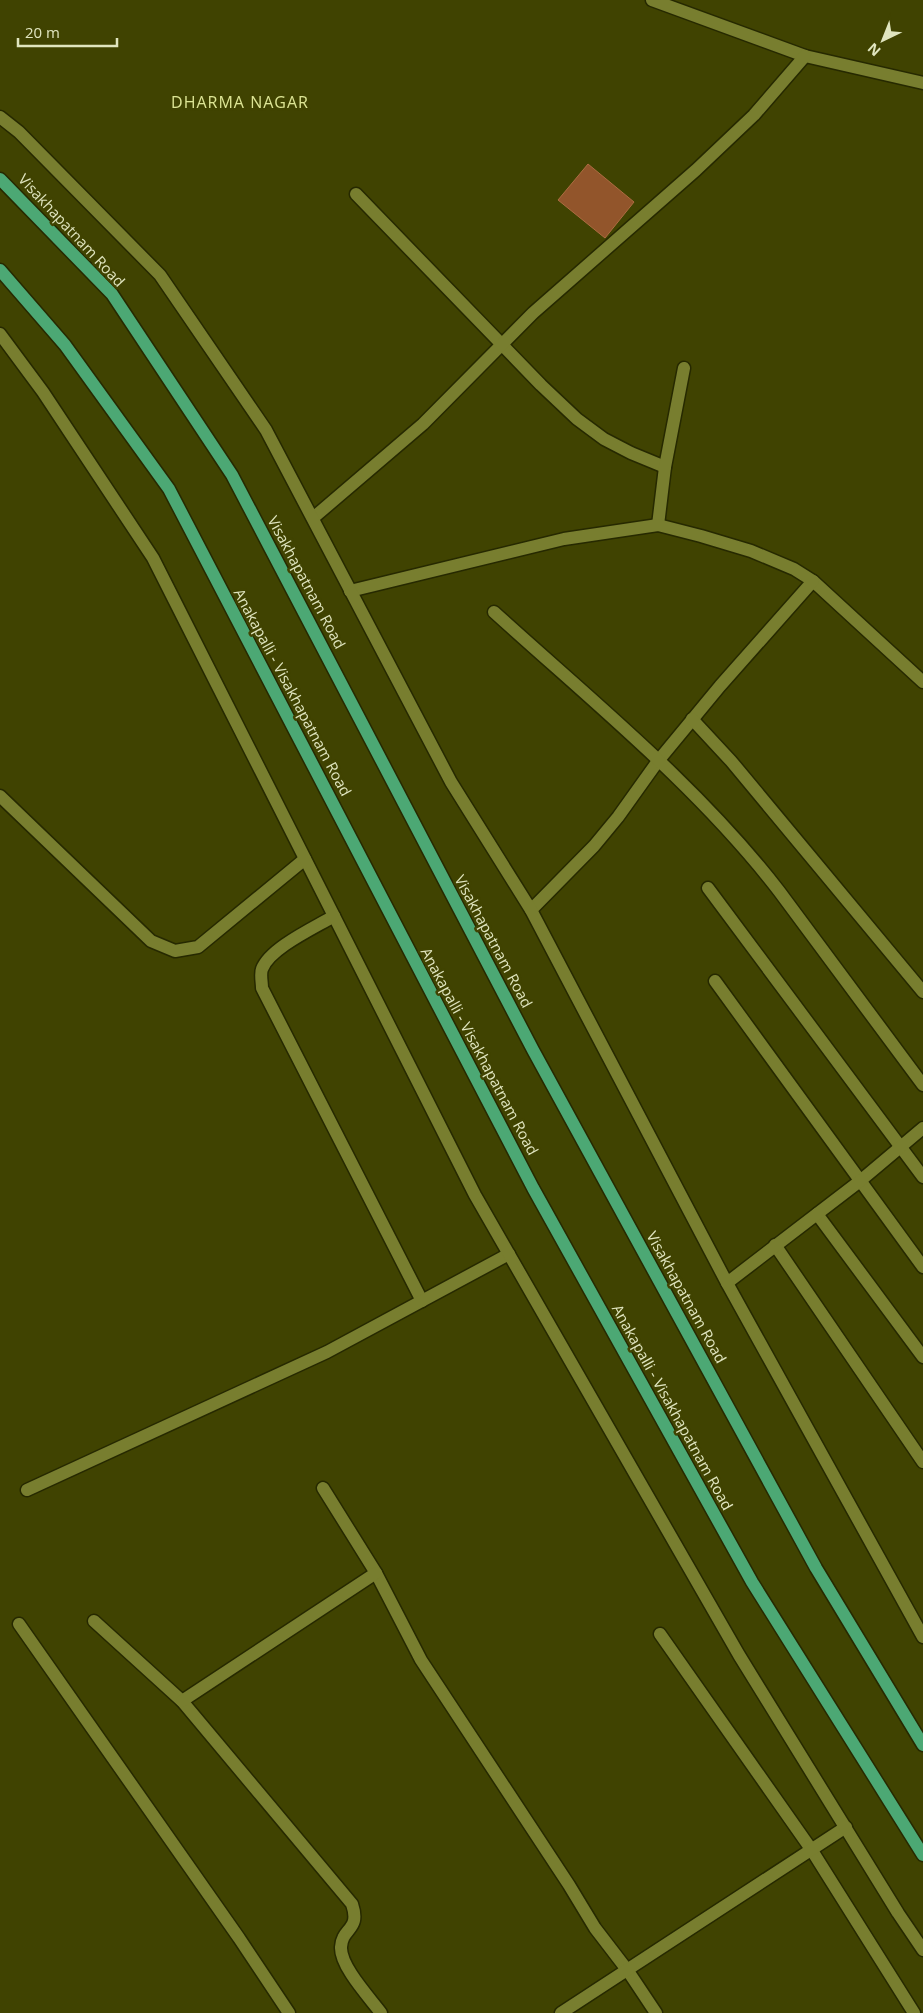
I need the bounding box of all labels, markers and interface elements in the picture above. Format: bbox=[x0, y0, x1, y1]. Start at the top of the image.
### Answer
scale bar bbox=[18, 15, 116, 47]
north arrow bbox=[858, 15, 908, 65]
text: 20 m bbox=[25, 22, 60, 42]
text: N bbox=[863, 39, 884, 61]
district label: DHARMA NAGAR bbox=[171, 91, 309, 113]
street label: Visakhapatnam Road bbox=[14, 169, 130, 291]
street label: Visakhapatnam Road bbox=[264, 512, 350, 652]
street label: Anakapalli - Visakhapatnam Road bbox=[230, 585, 356, 799]
street label: Visakhapatnam Road bbox=[451, 871, 537, 1011]
street label: Anakapalli - Visakhapatnam Road bbox=[417, 944, 543, 1158]
street label: Visakhapatnam Road bbox=[642, 1228, 732, 1366]
street label: Anakapalli - Visakhapatnam Road bbox=[608, 1301, 738, 1513]

